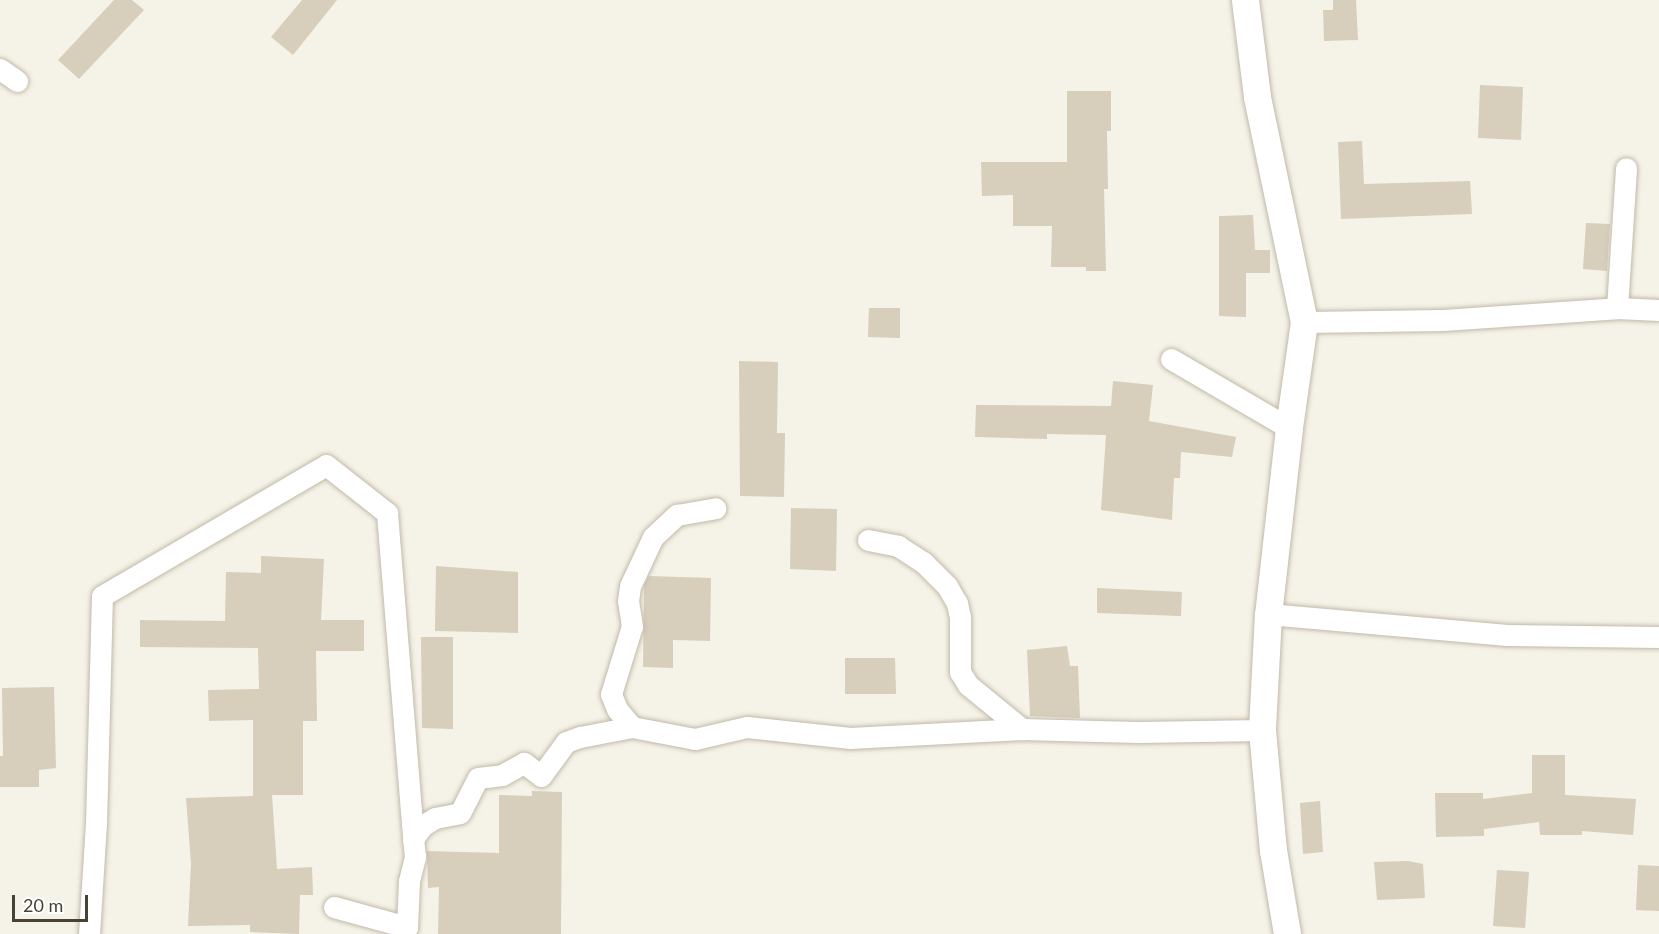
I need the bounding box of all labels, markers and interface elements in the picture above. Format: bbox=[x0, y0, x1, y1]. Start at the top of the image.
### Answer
scale bar bbox=[15, 883, 92, 921]
text: 20 m bbox=[23, 894, 63, 916]

